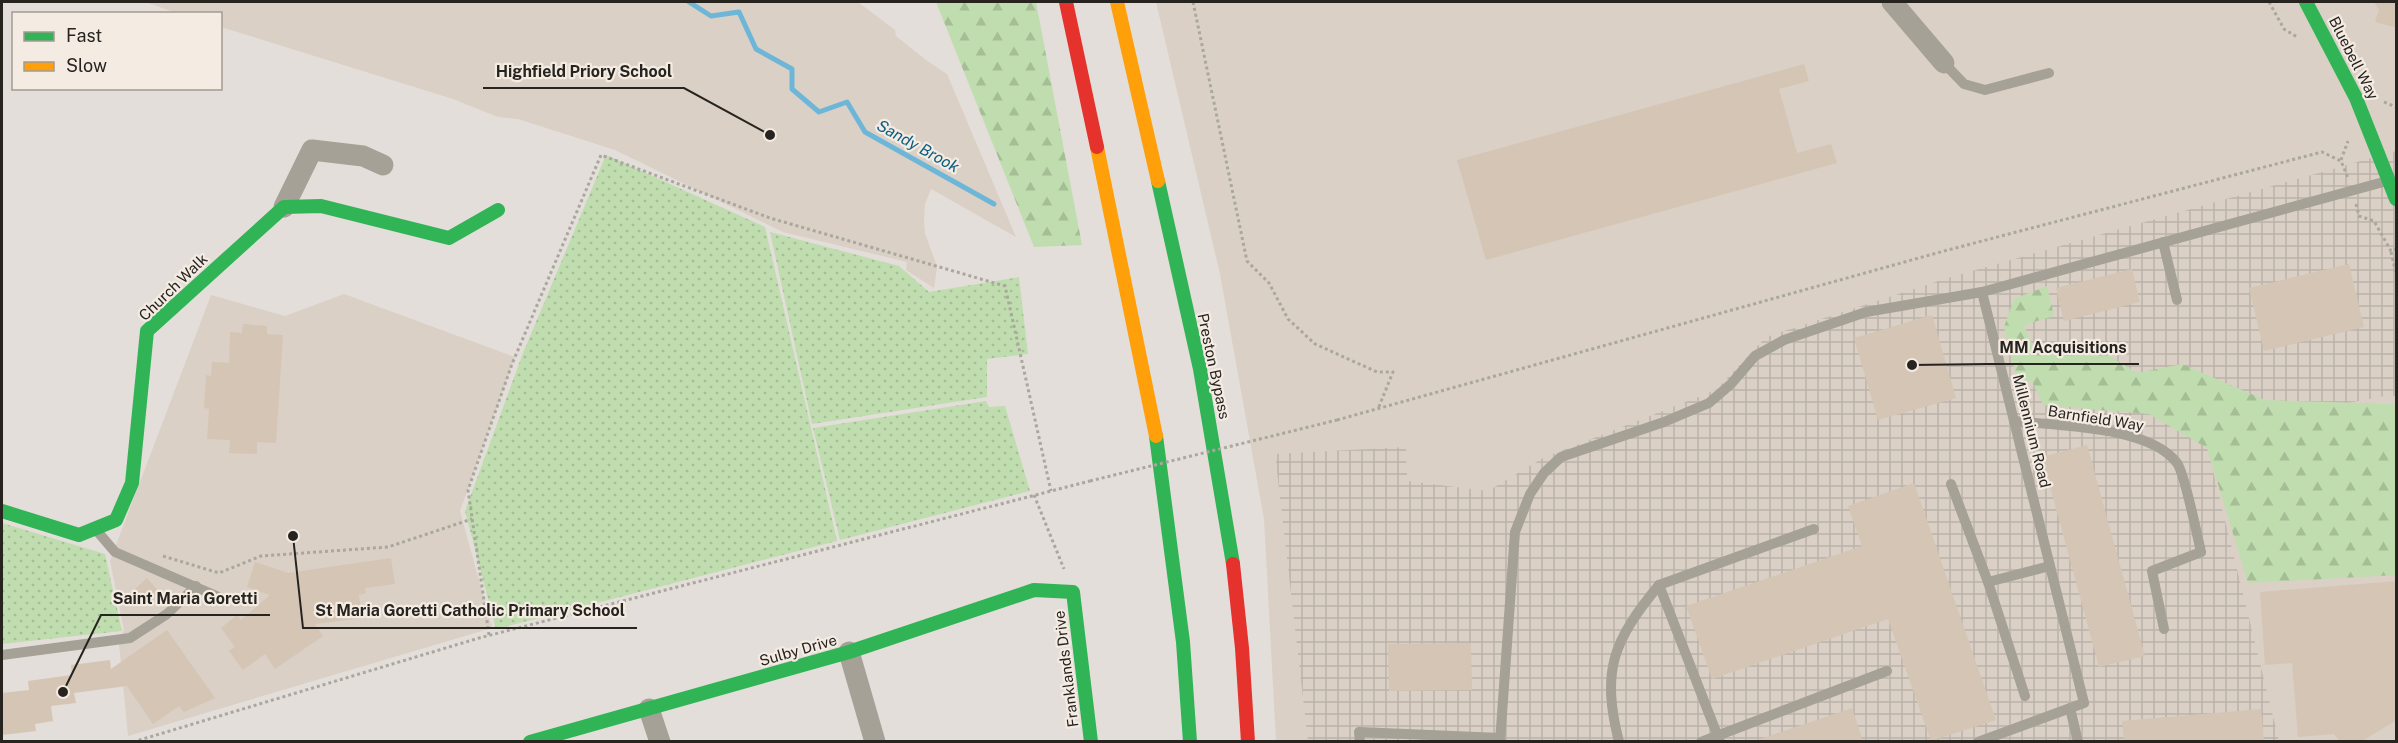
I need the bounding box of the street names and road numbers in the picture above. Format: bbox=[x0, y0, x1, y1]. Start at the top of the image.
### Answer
street label: Bluebell Way bbox=[2326, 14, 2382, 102]
street label: Church Walk bbox=[135, 250, 211, 324]
street label: Preston Bypass bbox=[1194, 311, 1234, 421]
street label: Millennium Road bbox=[2010, 373, 2054, 489]
street label: Barnfield Way bbox=[2047, 402, 2145, 434]
street label: Franklands Drive bbox=[1050, 610, 1082, 728]
street label: Sulby Drive bbox=[757, 631, 839, 669]

